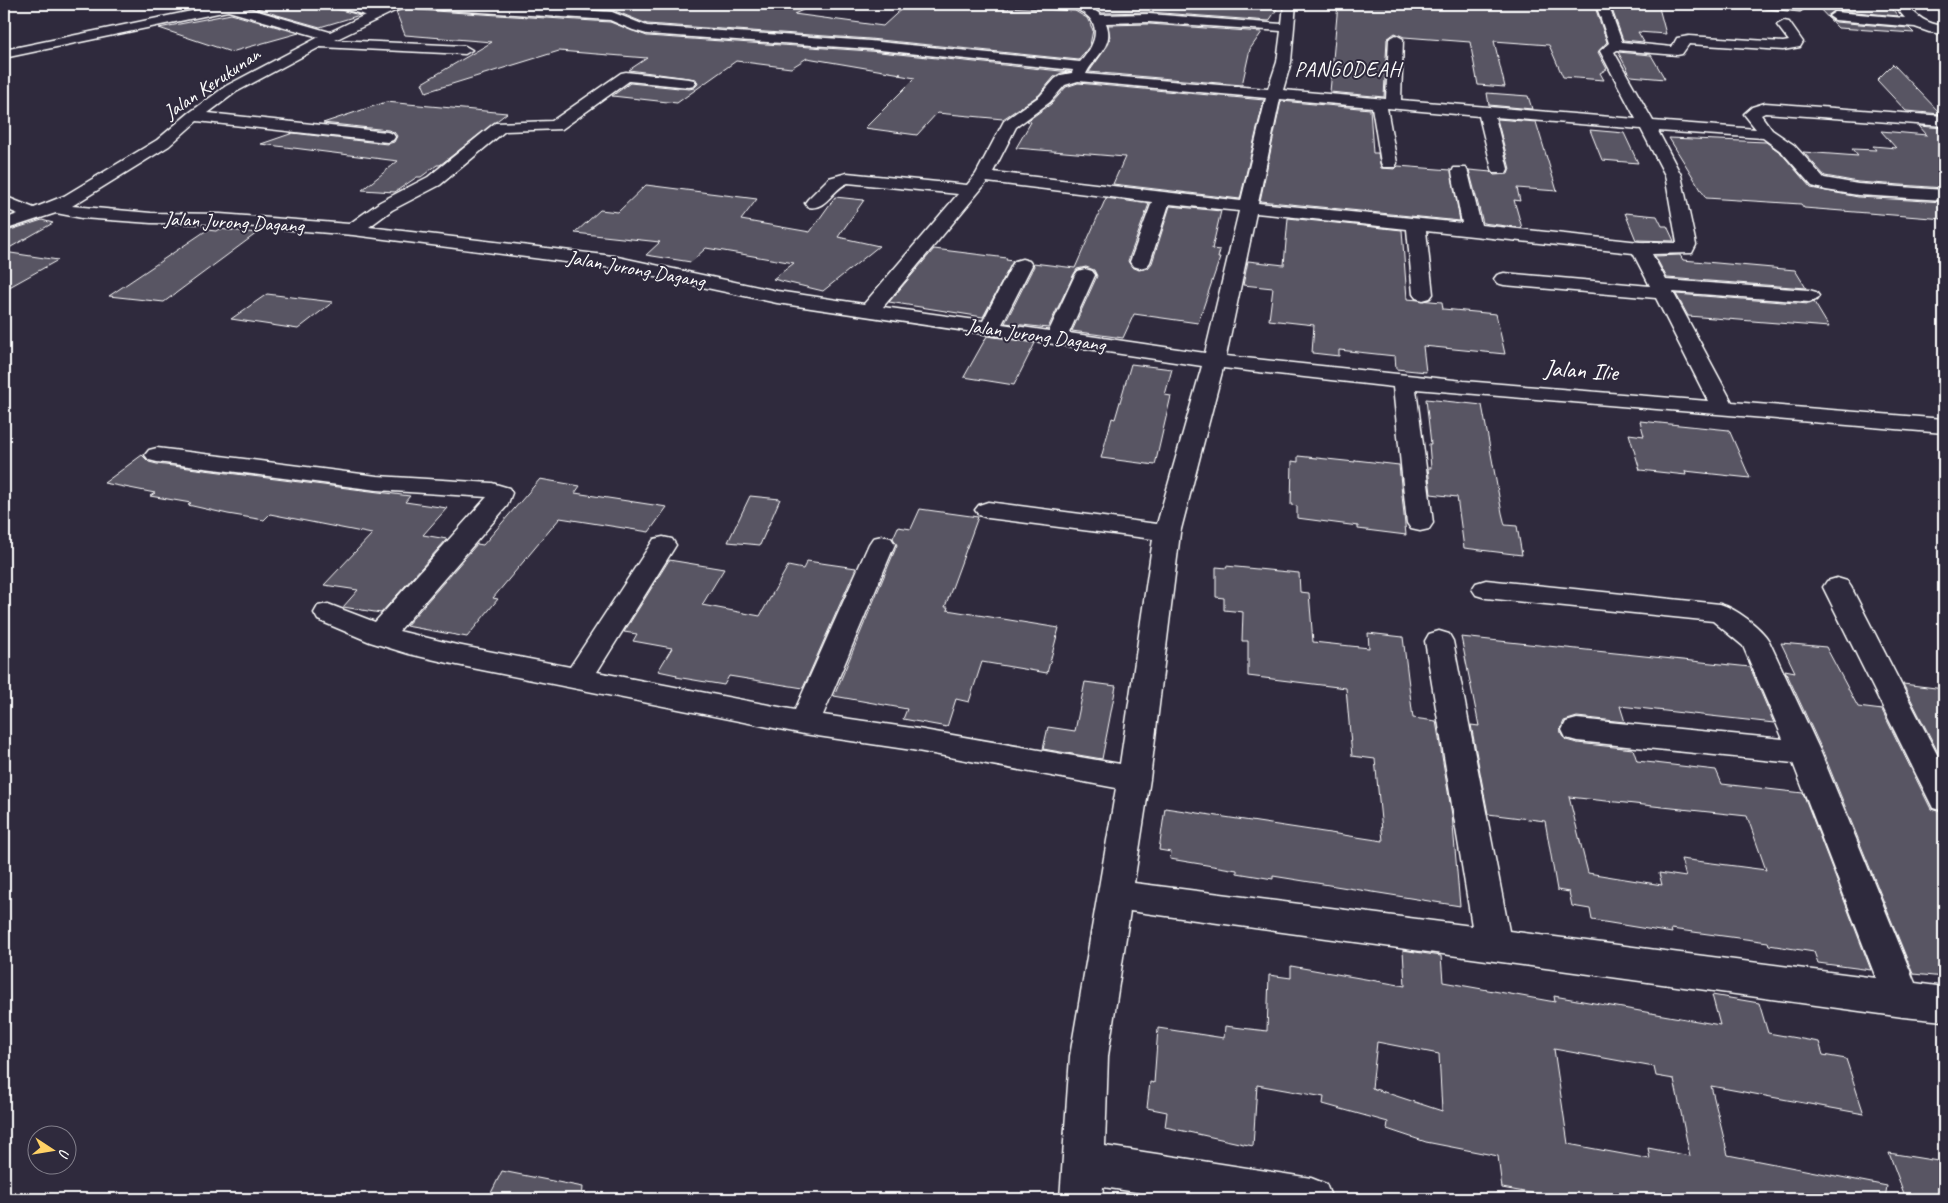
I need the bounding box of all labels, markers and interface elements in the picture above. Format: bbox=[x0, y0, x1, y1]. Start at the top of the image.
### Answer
street label: Jalan Kerukunan bbox=[158, 41, 266, 125]
district label: PANGODEAH bbox=[1295, 56, 1404, 82]
street label: Jalan Jurong Dagang bbox=[163, 206, 306, 238]
street label: Jalan Jurong Dagang bbox=[564, 244, 709, 294]
street label: Jalan Jurong Dagang bbox=[964, 313, 1109, 357]
street label: Jalan Ilie bbox=[1542, 352, 1621, 388]
north arrow bbox=[28, 1126, 78, 1176]
text: U bbox=[55, 1148, 73, 1161]

